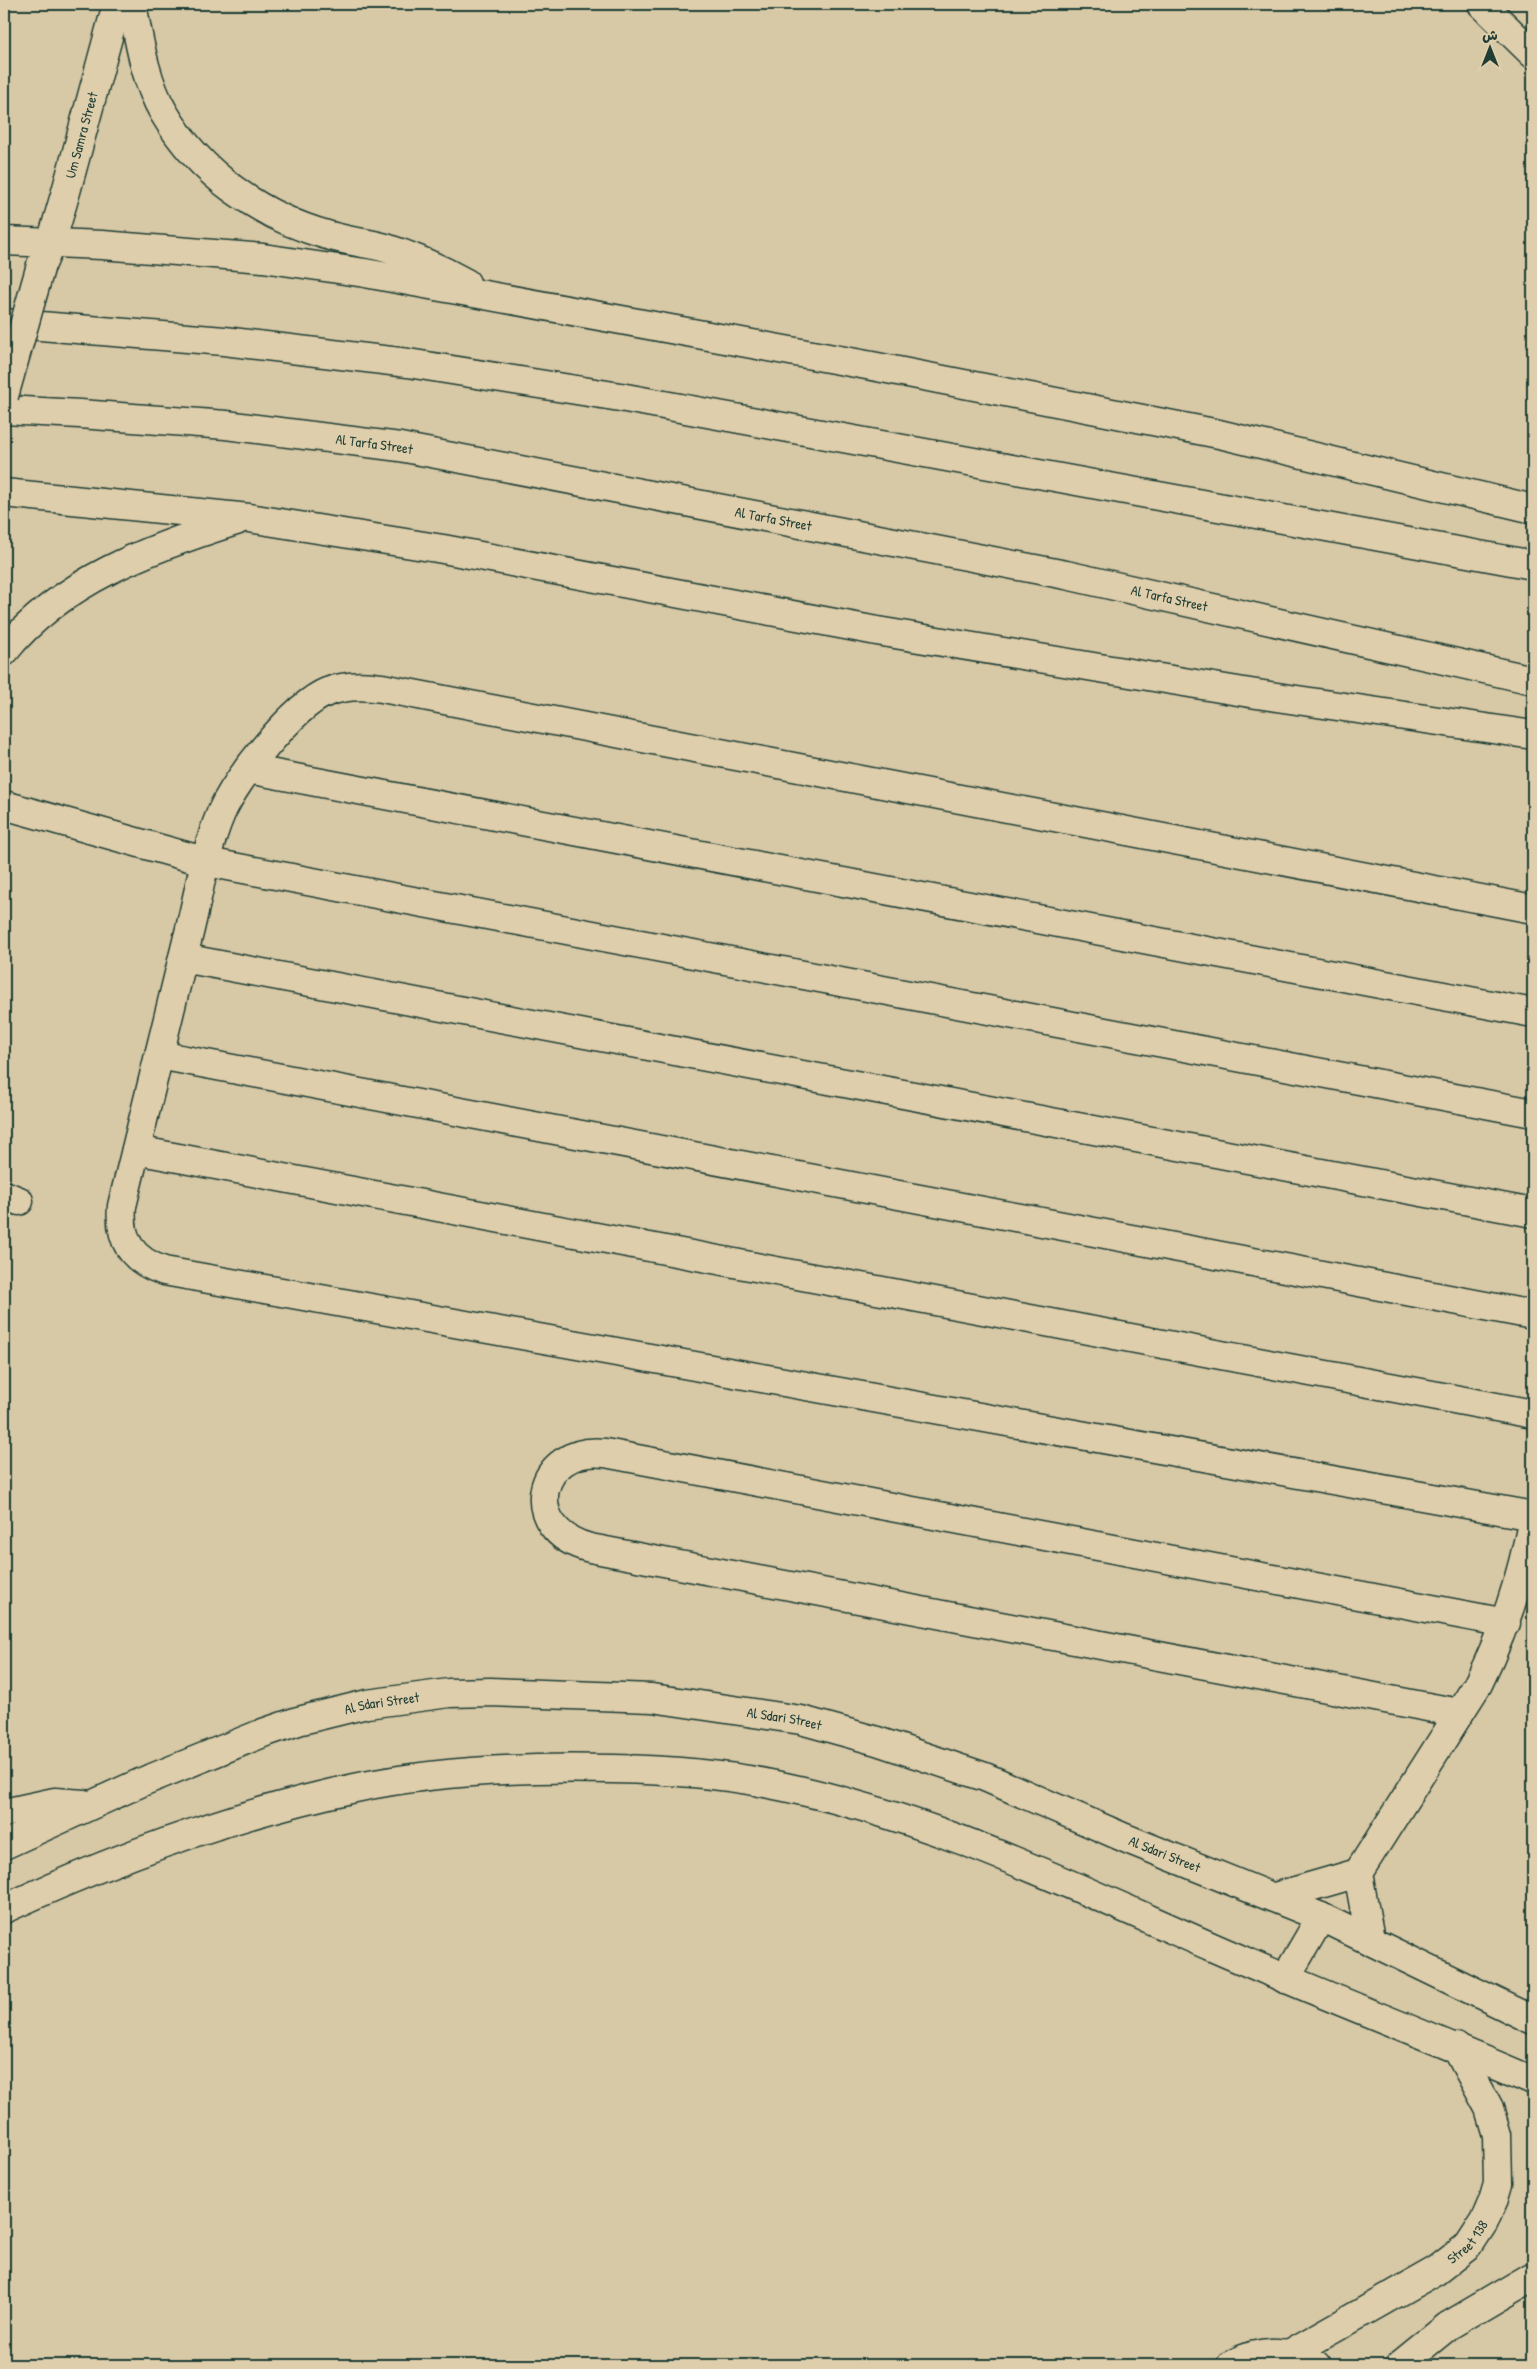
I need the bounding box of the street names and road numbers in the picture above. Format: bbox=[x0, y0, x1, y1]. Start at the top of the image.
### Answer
street label: Um Samra Street bbox=[60, 89, 102, 180]
street label: Al Tarfa Street bbox=[335, 429, 415, 458]
street label: Al Tarfa Street bbox=[733, 502, 813, 535]
street label: Al Tarfa Street bbox=[1129, 580, 1210, 616]
street label: Al Sdari Street bbox=[342, 1687, 420, 1718]
street label: Al Sdari Street bbox=[746, 1702, 824, 1734]
street label: Al Sdari Street bbox=[1126, 1831, 1204, 1877]
street label: Street 138 bbox=[1443, 2216, 1492, 2268]

